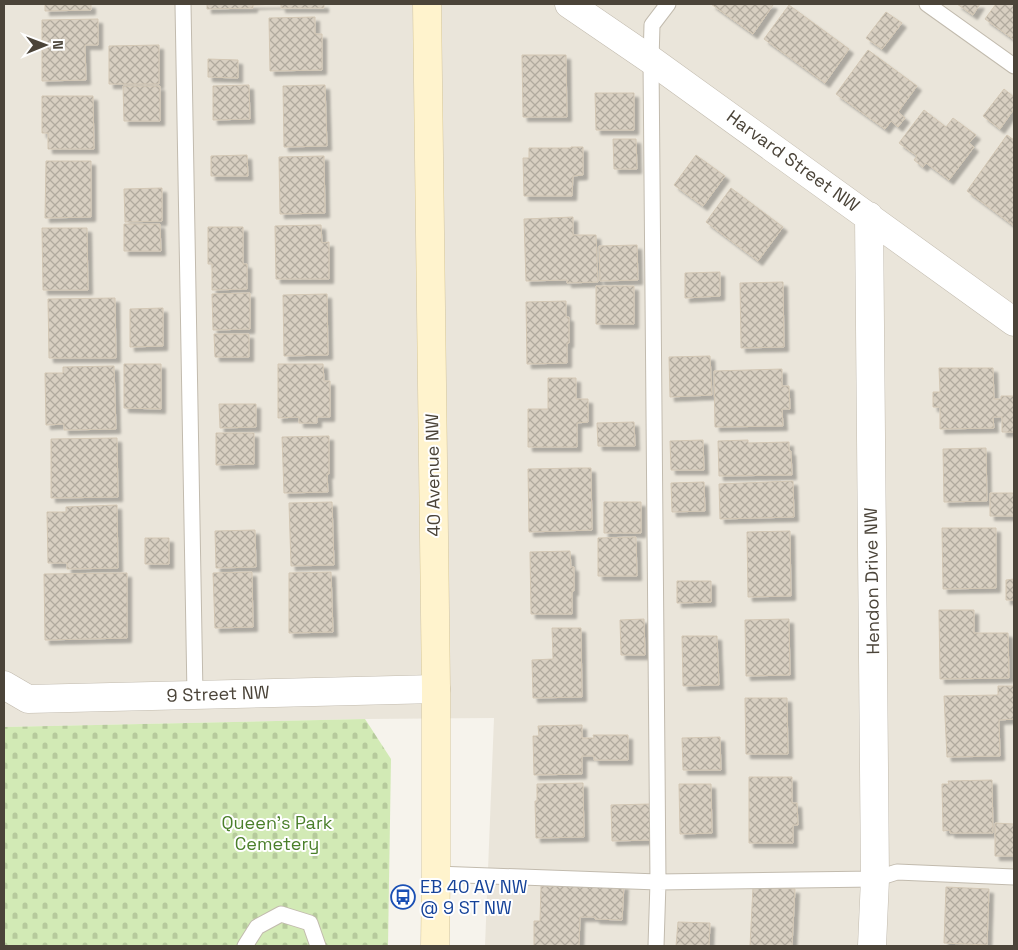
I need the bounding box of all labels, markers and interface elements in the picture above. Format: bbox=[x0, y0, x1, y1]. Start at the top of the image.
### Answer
north arrow bbox=[20, 20, 70, 70]
text: N bbox=[49, 40, 67, 50]
street label: Harvard Street NW bbox=[722, 105, 864, 217]
street label: 40 Avenue NW bbox=[420, 413, 445, 537]
street label: Hendon Drive NW bbox=[859, 507, 884, 655]
street label: 9 Street NW bbox=[166, 680, 270, 707]
park label: Queen's Park Cemetery bbox=[222, 811, 333, 855]
place label: EB 40 AV NW @ 9 ST NW bbox=[420, 875, 528, 919]
bus stop icon: EB 40 AV NW @ 9 ST NW bbox=[390, 884, 416, 910]

